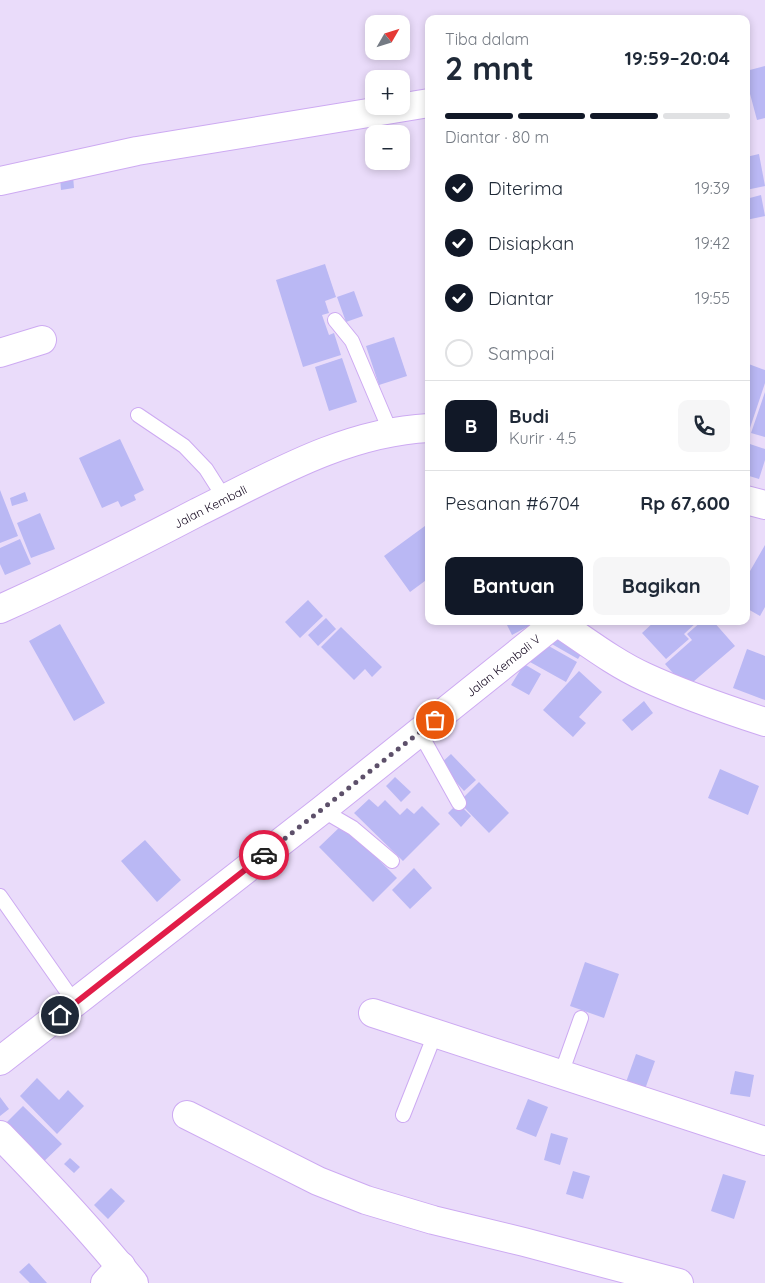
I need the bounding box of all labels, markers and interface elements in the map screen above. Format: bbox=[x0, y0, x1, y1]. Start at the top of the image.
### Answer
north arrow bbox=[365, 15, 410, 60]
map controls bbox=[365, 15, 410, 170]
text: Tiba dalam bbox=[445, 29, 529, 49]
text: 19:59–20:04 bbox=[625, 46, 730, 70]
text: 2 mnt bbox=[445, 48, 534, 88]
button: + bbox=[365, 70, 410, 115]
button: − bbox=[365, 125, 410, 170]
text: Diantar · 80 m bbox=[445, 127, 549, 147]
icon: check bbox=[445, 174, 473, 202]
text: Diterima bbox=[488, 176, 563, 200]
text: 19:39 bbox=[695, 178, 730, 198]
icon: check bbox=[445, 229, 473, 257]
text: Disiapkan bbox=[488, 231, 574, 255]
text: 19:42 bbox=[695, 233, 730, 253]
icon: check bbox=[445, 284, 473, 312]
text: Diantar bbox=[488, 286, 554, 310]
text: 19:55 bbox=[695, 288, 730, 308]
text: Sampai bbox=[488, 341, 555, 365]
button: phone bbox=[678, 400, 730, 452]
text: Budi bbox=[509, 404, 549, 428]
text: B bbox=[465, 414, 477, 438]
text: Kurir · 4.5 bbox=[509, 428, 576, 448]
street label: Jalan Kembali bbox=[171, 481, 249, 531]
text: Pesanan #6704 bbox=[445, 491, 580, 515]
text: Rp 67,600 bbox=[640, 491, 730, 515]
button: Bantuan bbox=[445, 557, 583, 615]
button: Bagikan bbox=[593, 557, 730, 615]
street label: Jalan Kembali V bbox=[463, 631, 543, 700]
pin bbox=[414, 699, 456, 741]
icon: bag bbox=[421, 706, 449, 734]
courier bbox=[239, 830, 289, 880]
icon: car bbox=[250, 841, 278, 869]
pin bbox=[39, 994, 81, 1036]
icon: home bbox=[46, 1001, 74, 1029]

